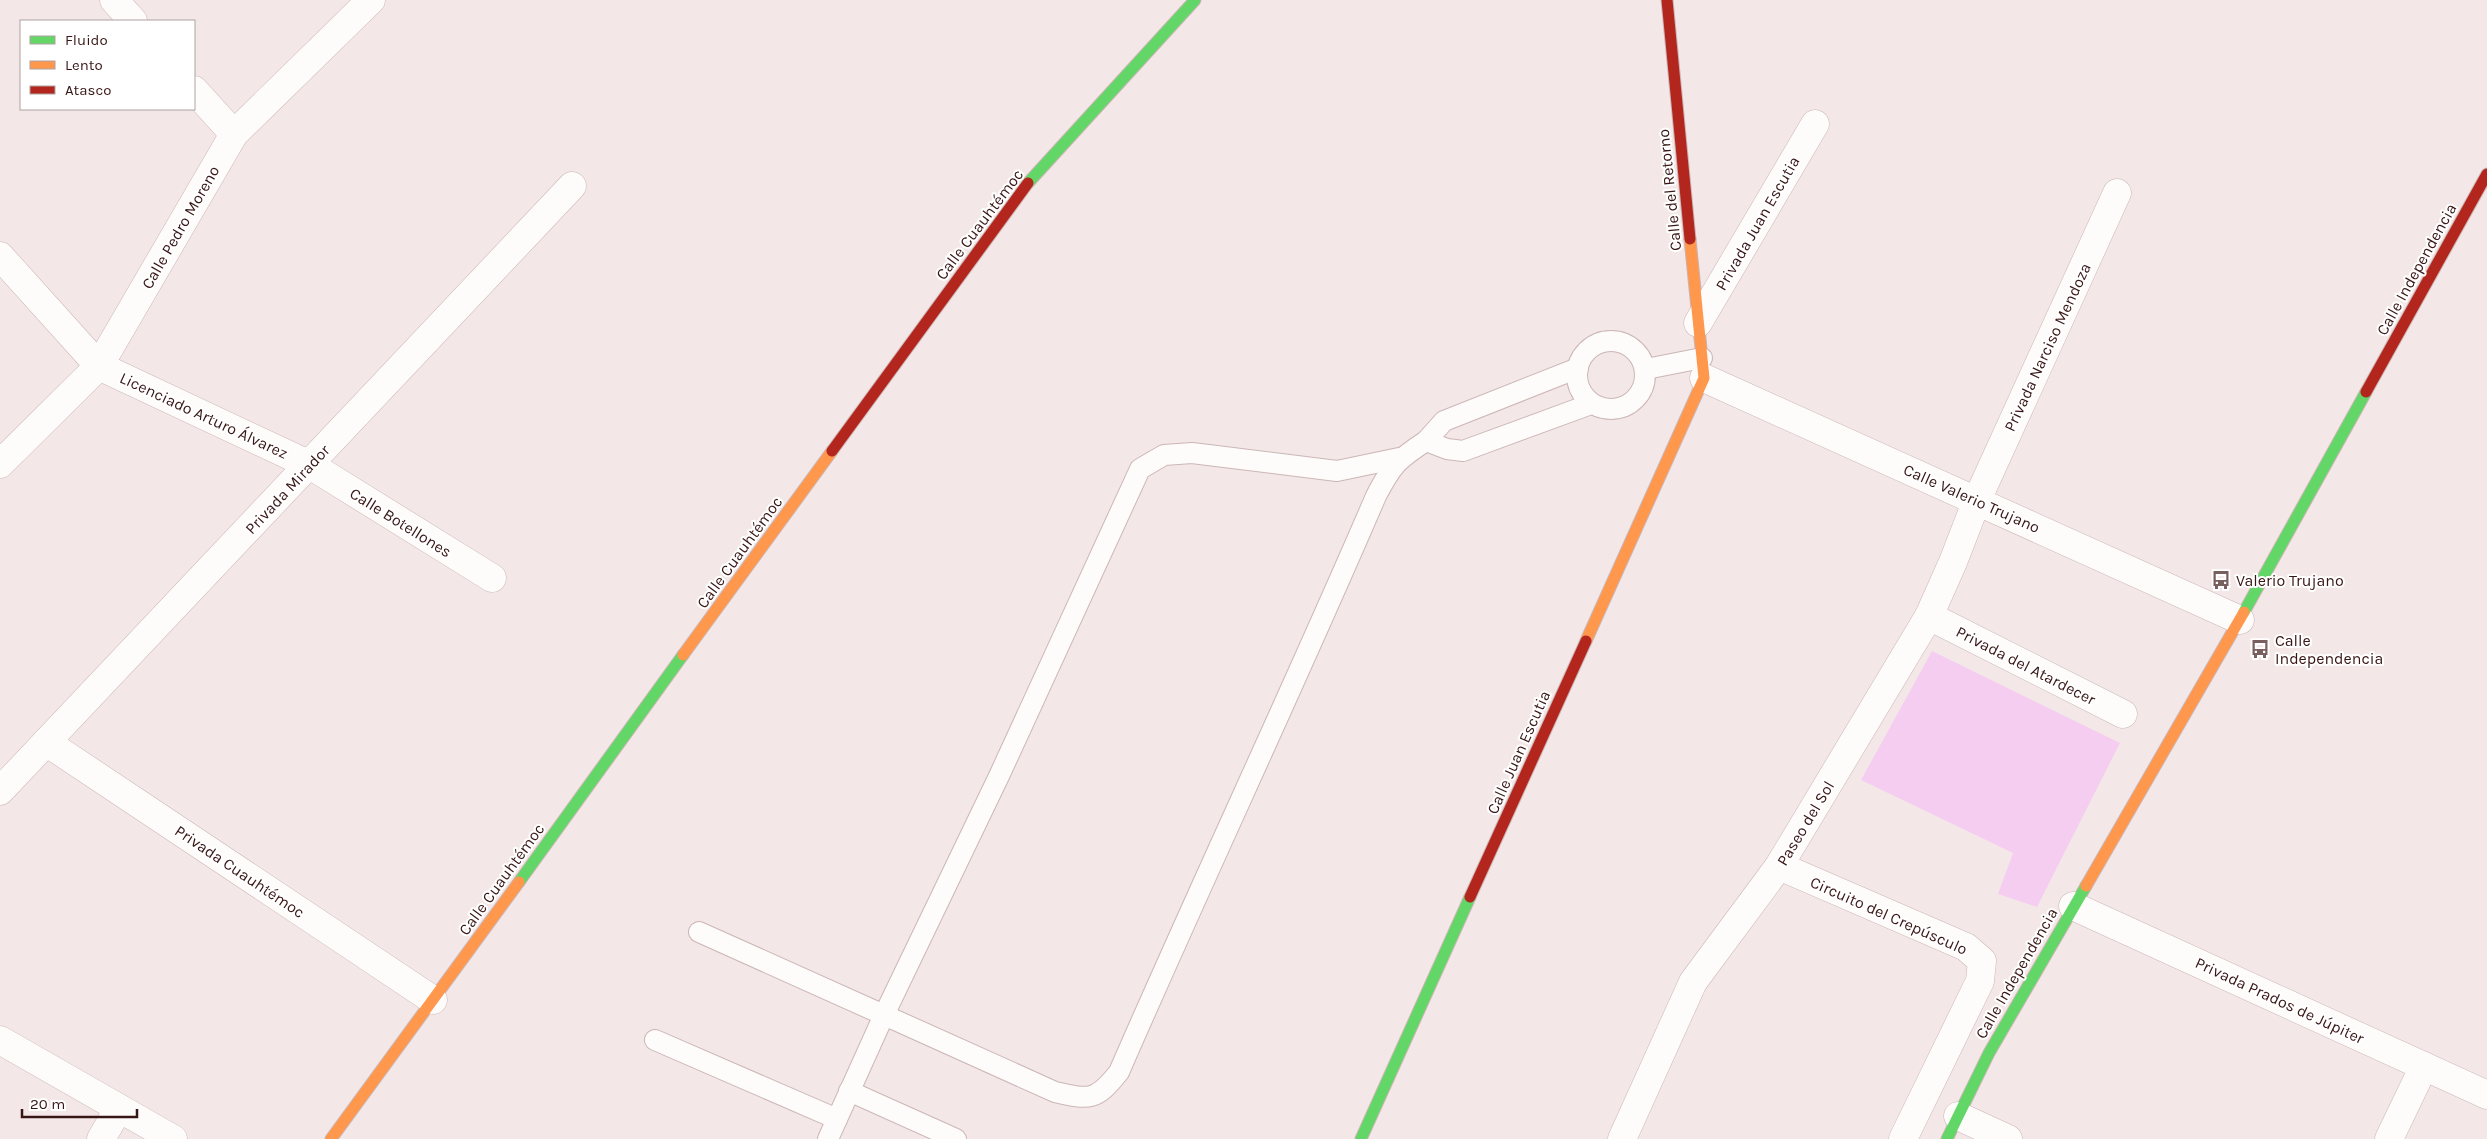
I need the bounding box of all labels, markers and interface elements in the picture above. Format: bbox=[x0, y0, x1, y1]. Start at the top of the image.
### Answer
legend bbox=[20, 20, 195, 110]
text: Fluido bbox=[65, 31, 108, 49]
text: Lento bbox=[65, 56, 103, 74]
text: Atasco bbox=[65, 81, 111, 99]
street label: Calle del Retorno bbox=[1654, 128, 1685, 252]
street label: Privada Juan Escutia bbox=[1711, 153, 1804, 294]
street label: Calle Pedro Moreno bbox=[137, 162, 223, 292]
street label: Calle Cuauhtémoc bbox=[932, 165, 1027, 283]
street label: Calle Independencia bbox=[2372, 200, 2461, 339]
street label: Privada Narciso Mendoza bbox=[2000, 260, 2095, 435]
street label: Licenciado Arturo Álvarez bbox=[117, 368, 291, 463]
street label: Privada Mirador bbox=[241, 441, 334, 538]
street label: Calle Valerio Trujano bbox=[1901, 460, 2043, 537]
street label: Calle Botellones bbox=[346, 483, 455, 561]
street label: Calle Cuauhtémoc bbox=[692, 493, 786, 612]
bus stop icon: Valerio Trujano bbox=[2210, 569, 2232, 591]
place label: Valerio Trujano bbox=[2236, 571, 2344, 590]
street label: Privada del Atardecer bbox=[1953, 622, 2099, 709]
place label: Calle Independencia bbox=[2275, 631, 2383, 668]
bus stop icon: Calle Independencia bbox=[2249, 638, 2271, 660]
street label: Calle Juan Escutia bbox=[1483, 688, 1554, 817]
street label: Paseo del Sol bbox=[1773, 777, 1838, 869]
street label: Calle Cuauhtémoc bbox=[454, 820, 548, 939]
street label: Privada Cuauhtémoc bbox=[171, 821, 308, 922]
street label: Circuito del Crepúsculo bbox=[1807, 872, 1970, 959]
street label: Calle Independencia bbox=[1971, 904, 2062, 1042]
street label: Privada Prados de Júpiter bbox=[2192, 953, 2367, 1048]
scale bar bbox=[22, 1086, 138, 1118]
text: 20 m bbox=[30, 1095, 65, 1113]

